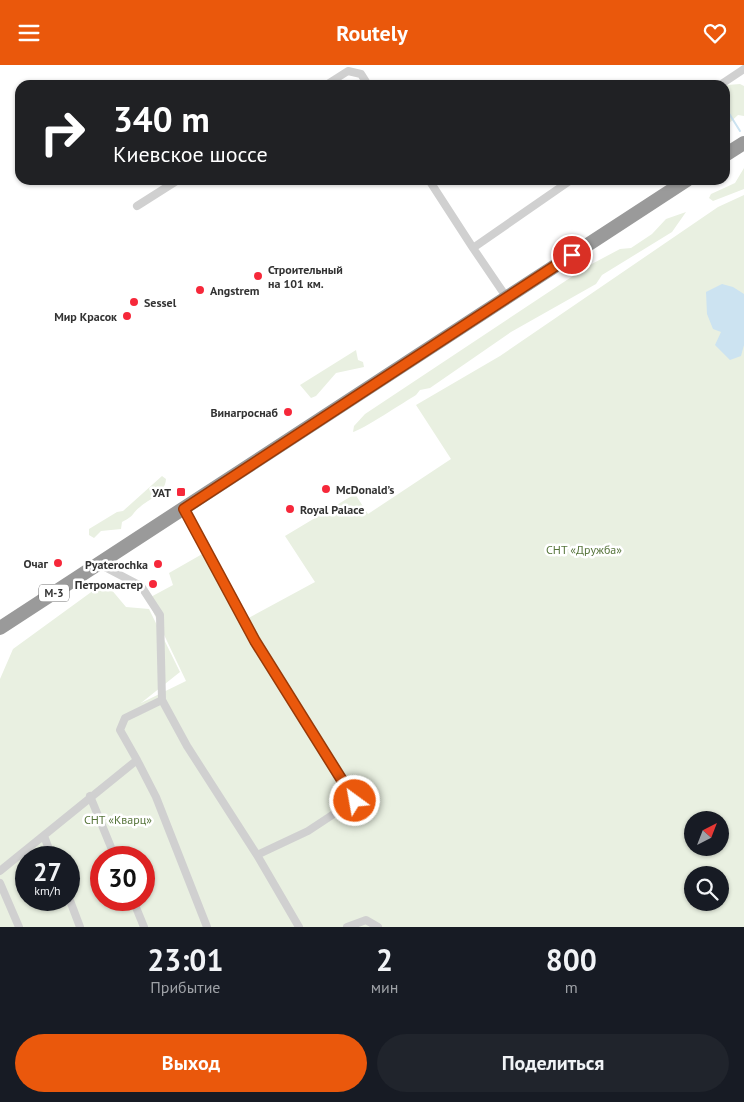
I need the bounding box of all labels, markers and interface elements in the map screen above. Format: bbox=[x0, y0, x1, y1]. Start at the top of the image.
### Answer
icon: menu bbox=[15, 19, 43, 47]
text: Routely bbox=[336, 19, 408, 47]
icon: heart bbox=[701, 19, 729, 47]
text: 340 m bbox=[113, 96, 210, 142]
icon: right bbox=[30, 100, 95, 165]
text: Киевское шоссе bbox=[113, 140, 268, 168]
pin bbox=[551, 234, 593, 276]
icon: arrive bbox=[558, 241, 586, 269]
place label: Строительный на 101 км. bbox=[268, 262, 343, 291]
marker: Строительный на 101 км. bbox=[252, 270, 264, 282]
place label: Angstrem bbox=[210, 283, 260, 298]
marker: Angstrem bbox=[194, 284, 206, 296]
place label: Sessel bbox=[144, 295, 177, 310]
marker: Sessel bbox=[128, 296, 140, 308]
place label: Мир Красок bbox=[54, 309, 117, 324]
marker: Мир Красок bbox=[121, 310, 133, 322]
place label: Винагроснаб bbox=[210, 405, 279, 420]
marker: Винагроснаб bbox=[282, 406, 294, 418]
place label: McDonald’s bbox=[336, 482, 394, 497]
marker: McDonald’s bbox=[320, 483, 332, 495]
place label: УАТ bbox=[151, 485, 171, 500]
marker: УАТ bbox=[175, 486, 187, 498]
place label: Royal Palace bbox=[300, 502, 364, 517]
marker: Royal Palace bbox=[284, 503, 296, 515]
park label: СНТ «Дружба» bbox=[546, 542, 622, 557]
place label: Очаг bbox=[23, 556, 48, 571]
marker: Очаг bbox=[52, 557, 64, 569]
place label: Pyaterochka bbox=[85, 557, 148, 572]
marker: Pyaterochka bbox=[152, 558, 164, 570]
place label: Петромастер bbox=[75, 577, 144, 592]
marker: Петромастер bbox=[147, 578, 159, 590]
road number: М-3 bbox=[39, 585, 69, 601]
position arrow bbox=[328, 774, 380, 826]
north arrow bbox=[684, 811, 729, 856]
map controls bbox=[684, 811, 729, 911]
park label: СНТ «Кварц» bbox=[84, 812, 152, 827]
speed limit sign: 30 bbox=[90, 846, 155, 911]
text: 27 bbox=[33, 856, 62, 888]
button: search bbox=[684, 866, 729, 911]
text: km/h bbox=[34, 883, 61, 898]
text: 23:01 bbox=[147, 940, 223, 979]
text: 2 bbox=[376, 940, 393, 979]
text: 800 bbox=[546, 940, 597, 979]
text: Прибытие bbox=[150, 977, 221, 997]
text: мин bbox=[371, 977, 398, 997]
text: m bbox=[565, 977, 578, 997]
button: Выход bbox=[15, 1034, 367, 1092]
button: Поделиться bbox=[377, 1034, 729, 1092]

